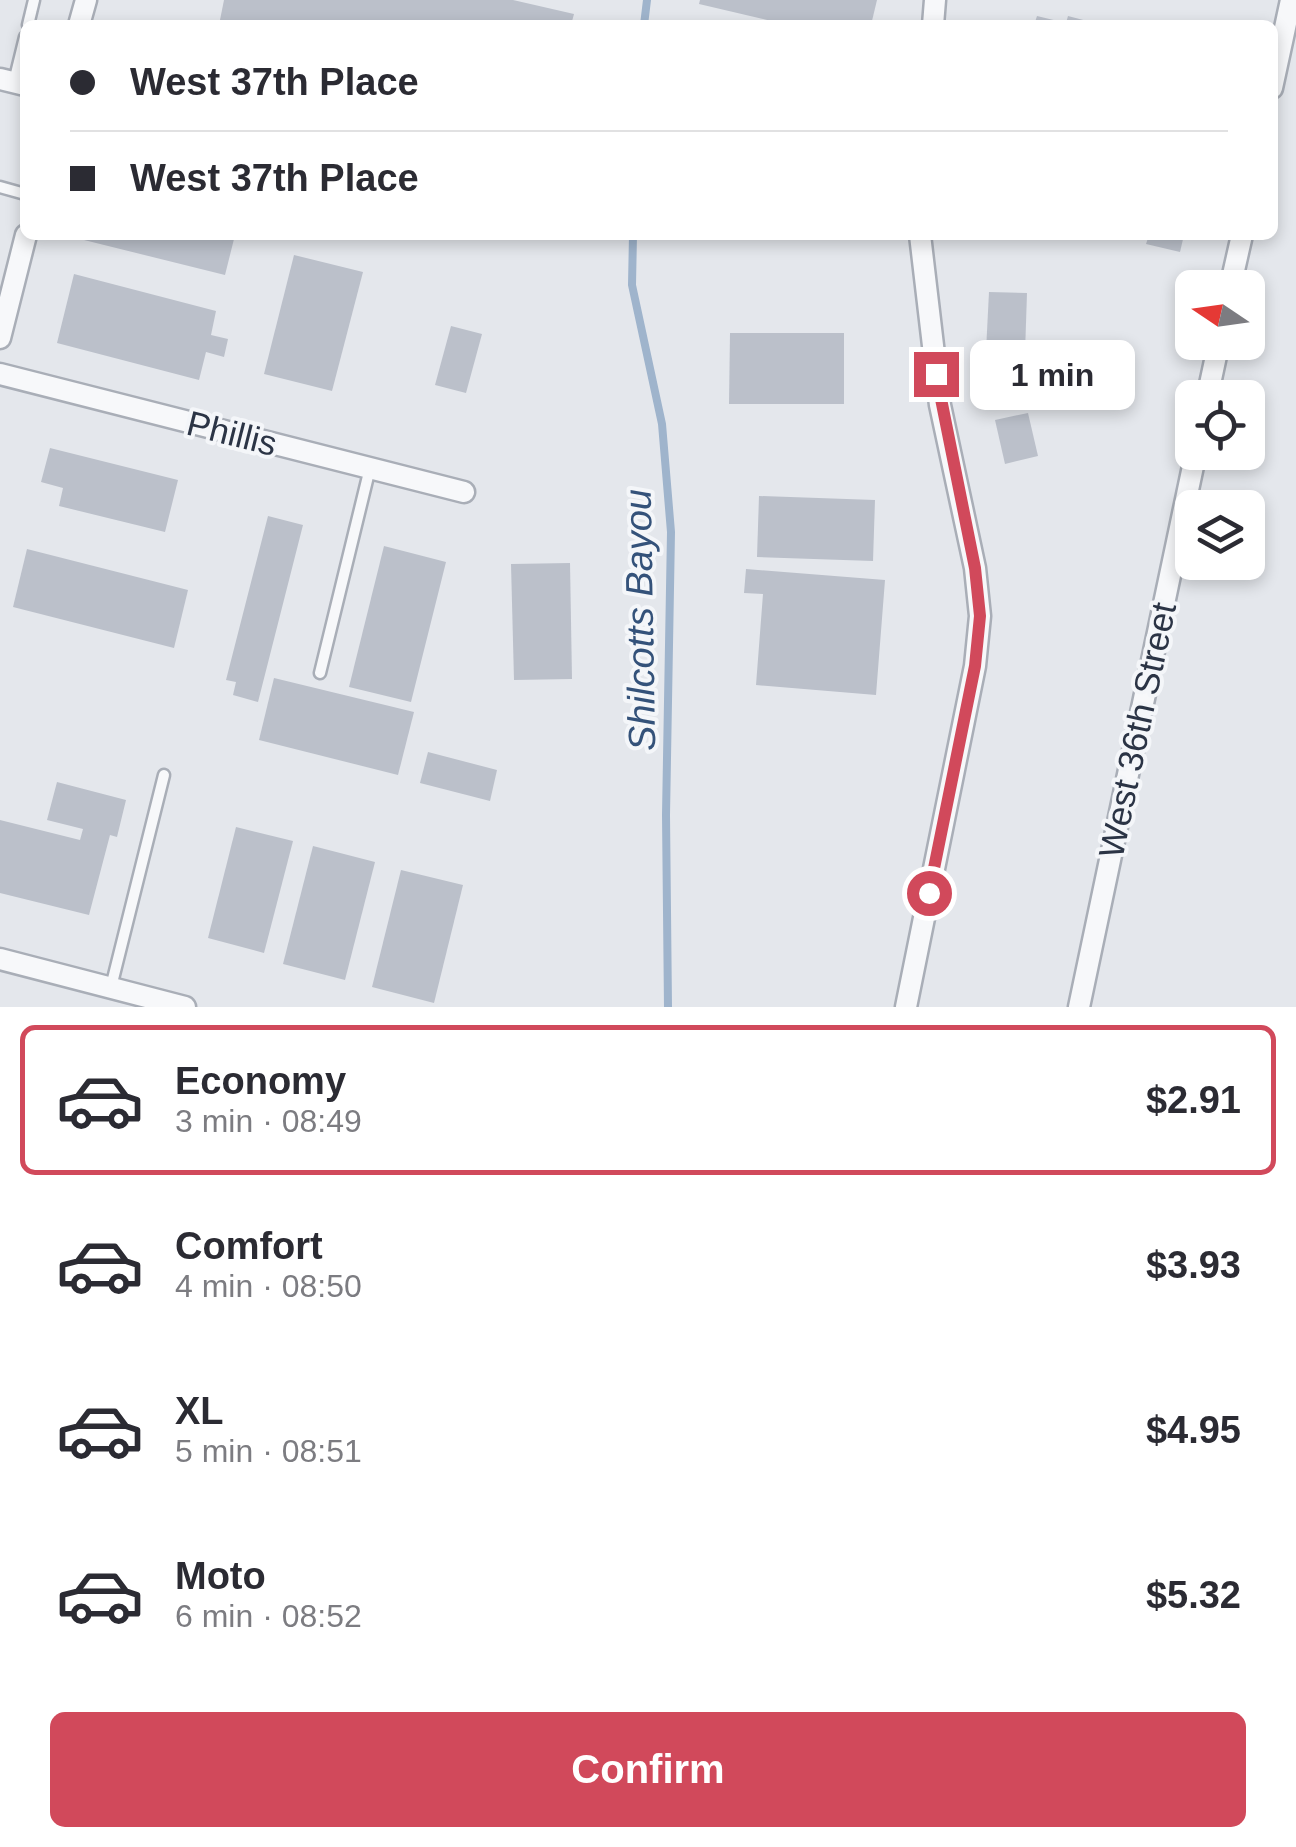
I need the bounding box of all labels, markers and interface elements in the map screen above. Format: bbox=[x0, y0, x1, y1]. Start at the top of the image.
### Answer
text: West 37th Place bbox=[130, 61, 419, 103]
text: West 37th Place bbox=[130, 157, 419, 199]
north arrow bbox=[1175, 270, 1265, 360]
map controls bbox=[1175, 270, 1265, 580]
callout: 1 min bbox=[971, 339, 1136, 409]
route end bbox=[914, 352, 959, 397]
text: 1 min bbox=[1011, 357, 1094, 393]
button: locate bbox=[1175, 380, 1265, 470]
street label: Phillis bbox=[183, 403, 281, 463]
water label: Shilcotts Bayou bbox=[617, 489, 663, 751]
button: layers bbox=[1175, 490, 1265, 580]
street label: West 36th Street bbox=[1091, 599, 1183, 861]
route start bbox=[907, 871, 952, 916]
icon: car bbox=[55, 1055, 145, 1145]
text: Economy bbox=[175, 1060, 346, 1102]
text: $2.91 bbox=[1146, 1079, 1241, 1121]
text: 3 min · 08:49 bbox=[175, 1103, 362, 1139]
icon: car bbox=[55, 1220, 145, 1310]
text: Comfort bbox=[175, 1225, 323, 1267]
text: $3.93 bbox=[1146, 1244, 1241, 1286]
text: 4 min · 08:50 bbox=[175, 1268, 362, 1304]
icon: car bbox=[55, 1385, 145, 1475]
text: XL bbox=[175, 1390, 224, 1432]
text: $4.95 bbox=[1146, 1409, 1241, 1451]
text: 5 min · 08:51 bbox=[175, 1433, 362, 1469]
icon: car bbox=[55, 1550, 145, 1640]
text: Moto bbox=[175, 1555, 266, 1597]
text: $5.32 bbox=[1146, 1574, 1241, 1616]
text: 6 min · 08:52 bbox=[175, 1598, 362, 1634]
button: Confirm bbox=[50, 1712, 1246, 1827]

